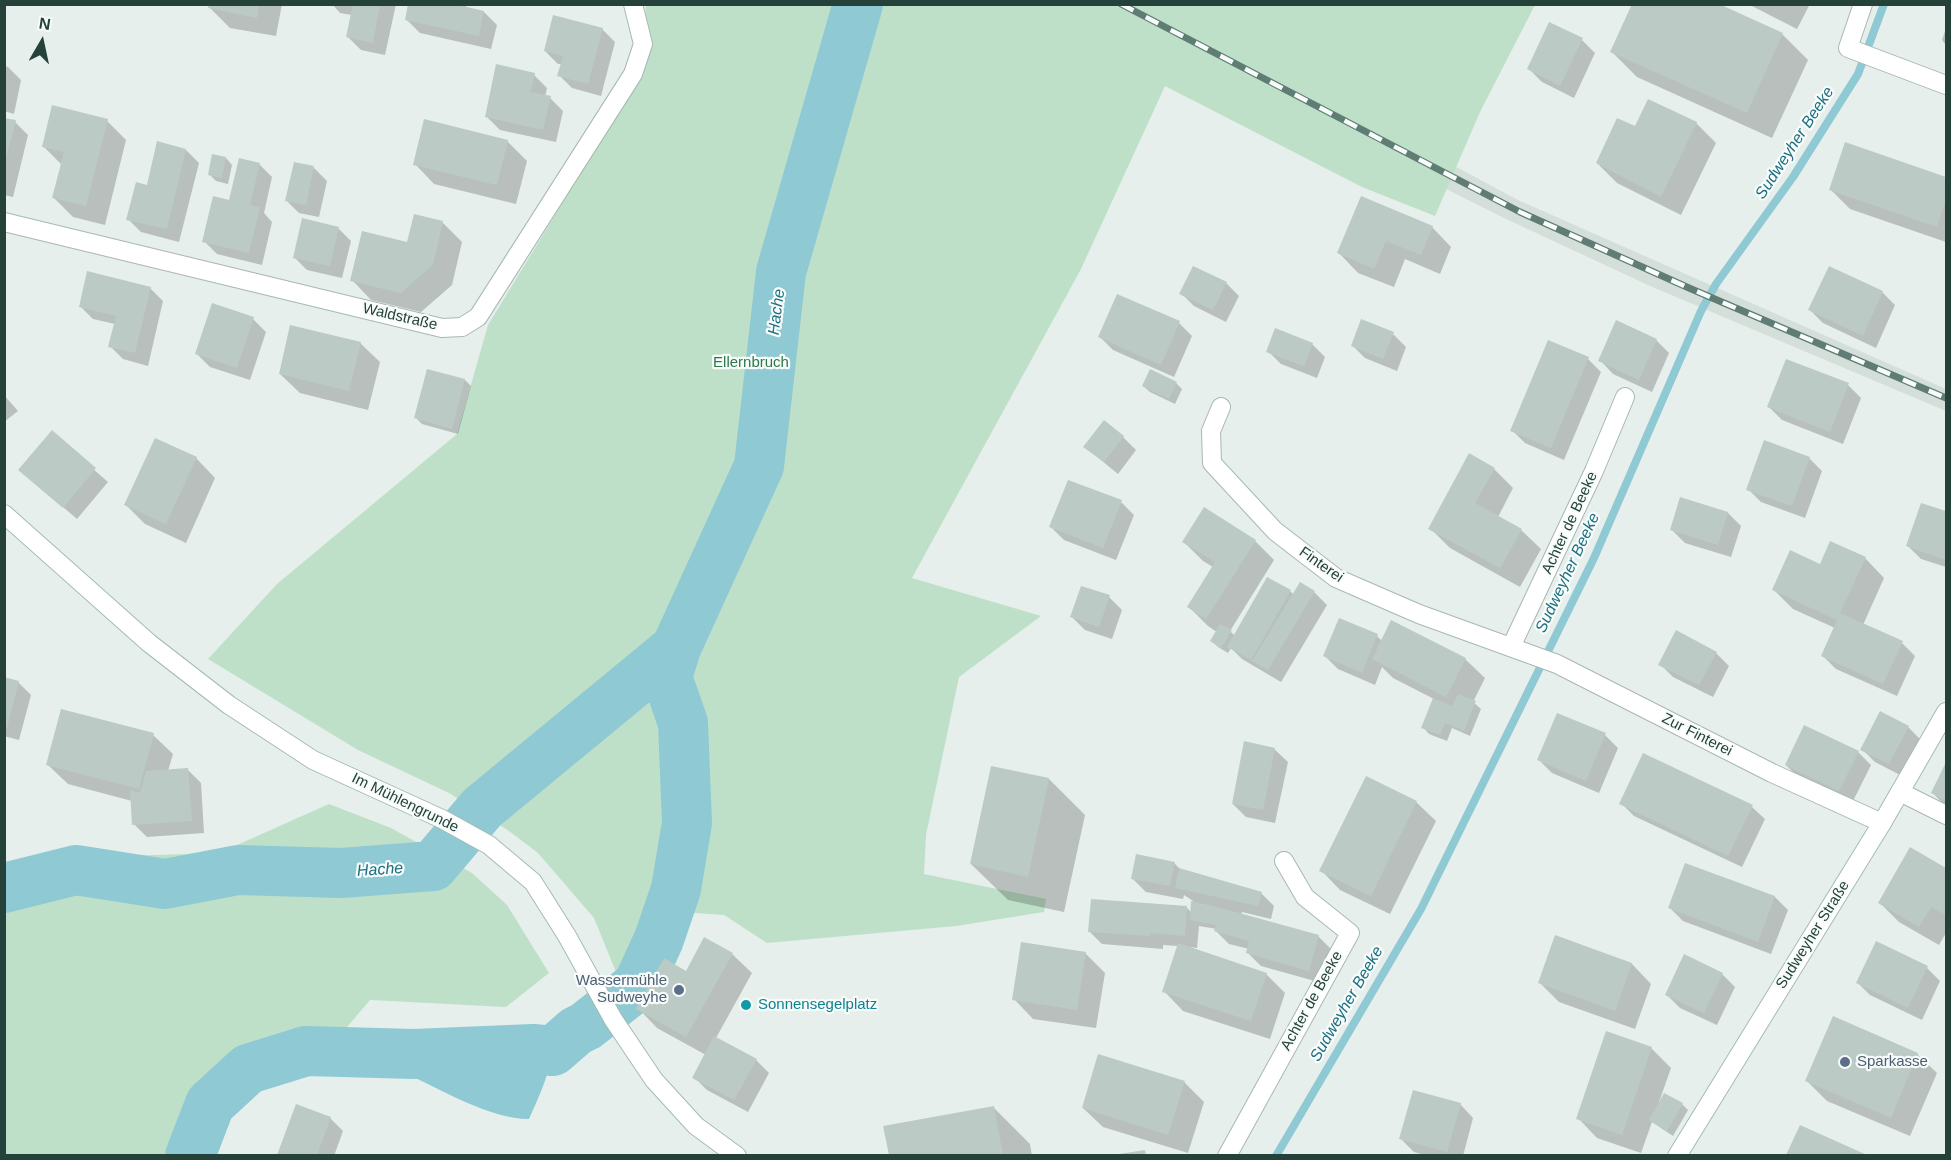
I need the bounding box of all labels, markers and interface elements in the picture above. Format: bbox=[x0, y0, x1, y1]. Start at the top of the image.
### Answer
north arrow bbox=[12, 12, 72, 72]
text: N bbox=[38, 14, 52, 33]
water label: Sudweyher Beeke bbox=[1752, 83, 1838, 203]
water label: Hache bbox=[765, 288, 789, 336]
street label: Waldstraße bbox=[361, 300, 439, 334]
park label: Ellernbruch bbox=[713, 354, 789, 372]
street label: Achter de Beeke bbox=[1538, 469, 1602, 577]
water label: Sudweyher Beeke bbox=[1532, 510, 1604, 636]
street label: Finterei bbox=[1295, 543, 1347, 587]
street label: Zur Finterei bbox=[1659, 710, 1735, 760]
street label: Im Mühlengrunde bbox=[349, 769, 461, 837]
water label: Hache bbox=[356, 859, 404, 881]
street label: Sudweyher Straße bbox=[1772, 878, 1854, 992]
water label: Sudweyher Beeke bbox=[1306, 943, 1388, 1065]
street label: Achter de Beeke bbox=[1277, 948, 1347, 1054]
place label: Wassermühle Sudweyhe bbox=[576, 972, 667, 1007]
marker: Wassermühle Sudweyhe bbox=[672, 983, 686, 997]
place label: Sonnensegelplatz bbox=[758, 996, 877, 1014]
marker: Sonnensegelplatz bbox=[739, 998, 753, 1012]
place label: Sparkasse bbox=[1857, 1053, 1928, 1071]
marker: Sparkasse bbox=[1838, 1055, 1852, 1069]

